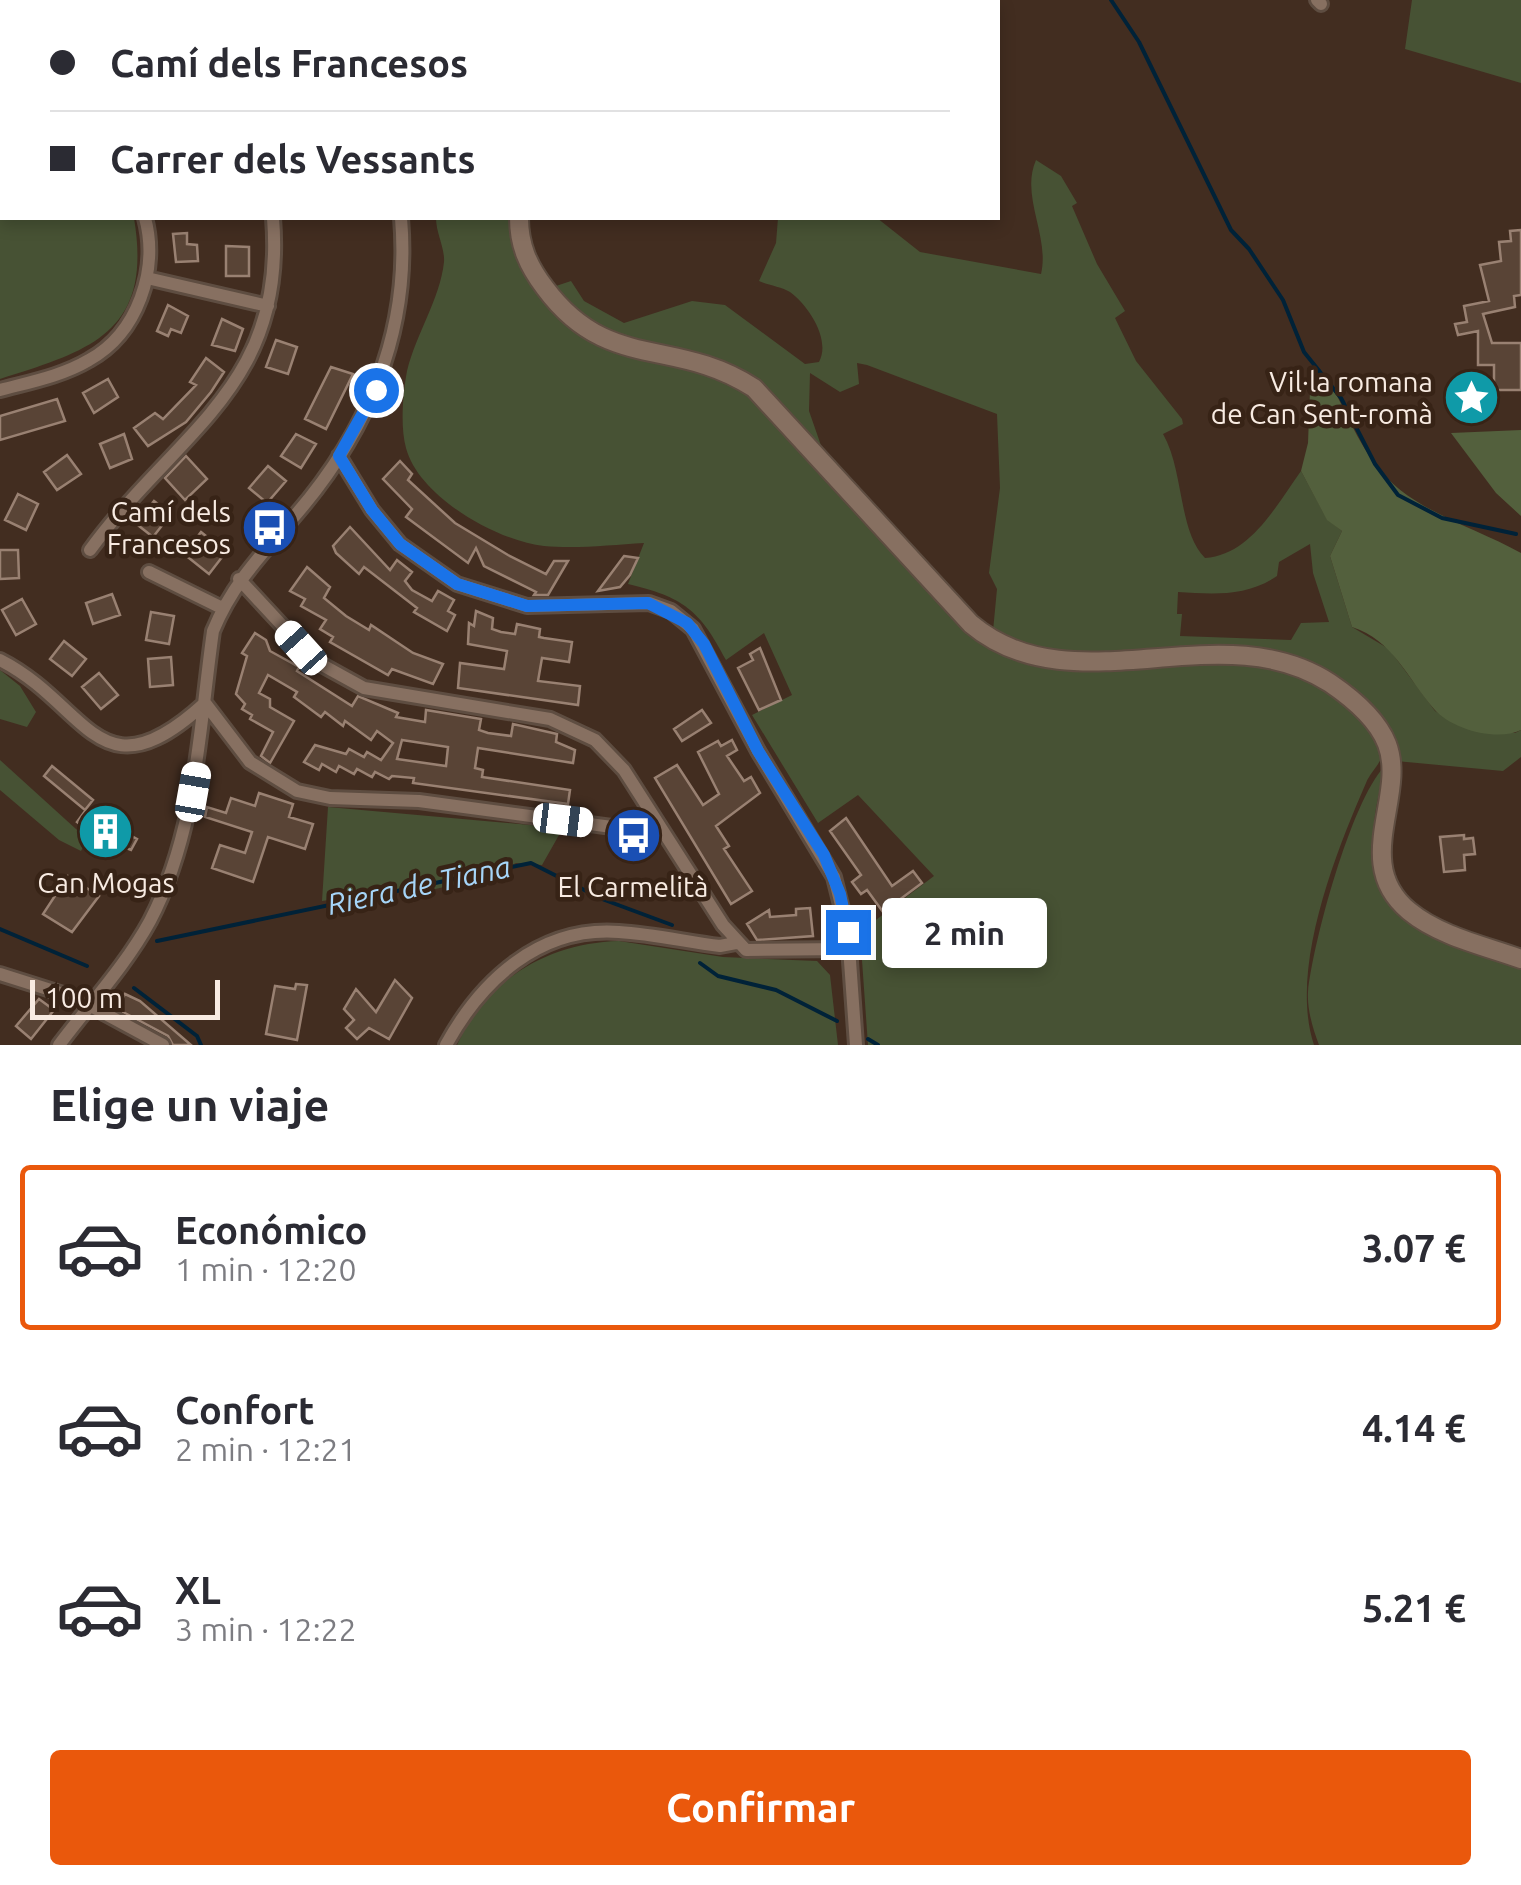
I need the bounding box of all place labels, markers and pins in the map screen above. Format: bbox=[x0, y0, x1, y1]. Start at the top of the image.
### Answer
place label: Vil·la romana de Can Sent-romà bbox=[1211, 366, 1433, 429]
place icon: Vil·la romana de Can Sent-romà bbox=[1442, 368, 1502, 428]
place label: Camí dels Francesos bbox=[107, 496, 231, 559]
bus stop icon: Camí dels Francesos bbox=[240, 498, 300, 558]
building icon: Can Mogas bbox=[76, 802, 136, 862]
bus stop icon: El Carmelità bbox=[603, 806, 663, 866]
place label: Can Mogas bbox=[37, 867, 175, 898]
place label: El Carmelità bbox=[558, 871, 708, 902]

